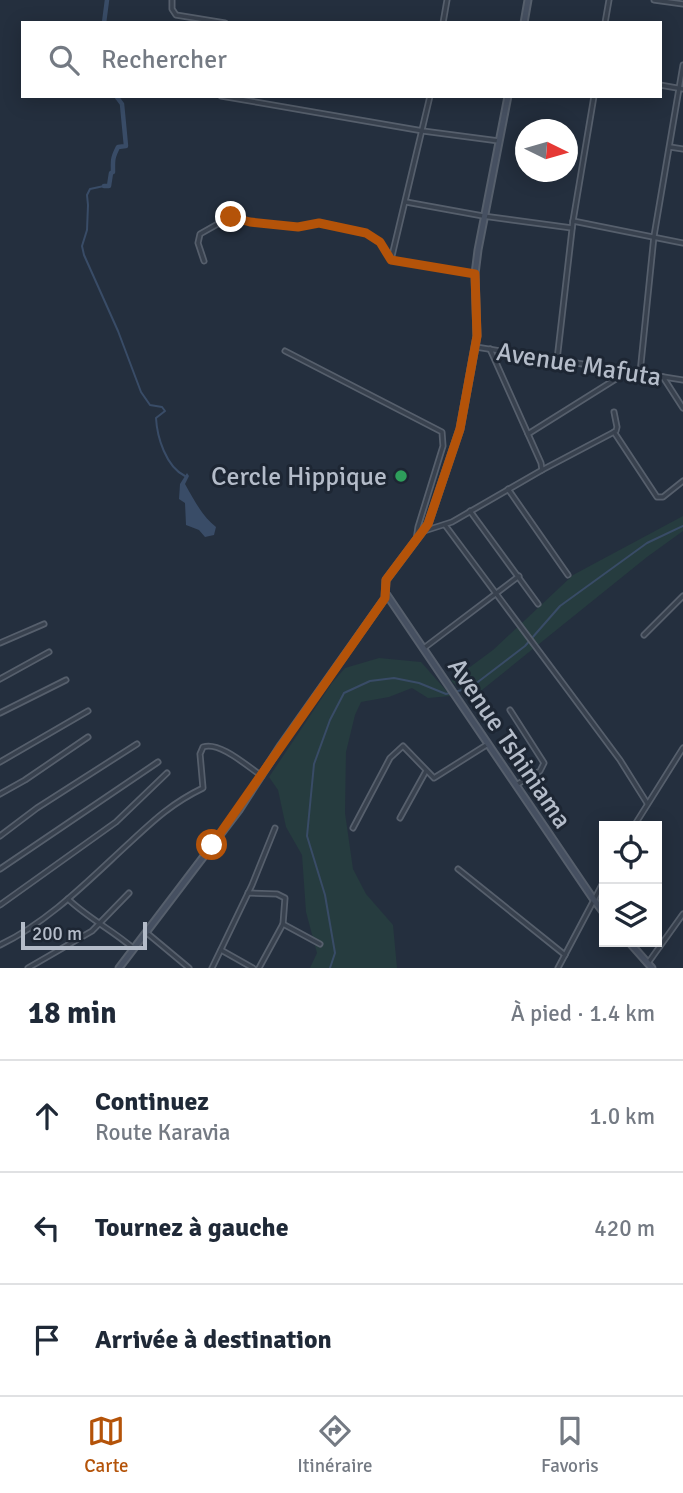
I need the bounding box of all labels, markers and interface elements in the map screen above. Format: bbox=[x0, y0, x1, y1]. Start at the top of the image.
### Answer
search box bbox=[21, 21, 662, 98]
icon: search bbox=[45, 41, 83, 79]
text: Rechercher bbox=[101, 44, 227, 76]
north arrow bbox=[515, 119, 578, 182]
route end bbox=[215, 201, 246, 232]
street label: Avenue Mafuta bbox=[494, 336, 664, 394]
place label: Cercle Hippique bbox=[211, 461, 387, 493]
marker: Cercle Hippique bbox=[393, 468, 409, 484]
street label: Avenue Tshiniama bbox=[440, 652, 578, 835]
map controls bbox=[599, 821, 662, 947]
button: locate bbox=[599, 821, 662, 884]
route start bbox=[196, 829, 227, 860]
button: layers bbox=[599, 884, 662, 947]
scale bar bbox=[21, 919, 147, 951]
text: 200 m bbox=[32, 922, 82, 946]
text: 18 min bbox=[28, 995, 117, 1032]
text: À pied · 1.4 km bbox=[511, 999, 655, 1028]
text: Continuez bbox=[95, 1086, 209, 1118]
icon: ahead bbox=[28, 1097, 66, 1135]
text: 1.0 km bbox=[589, 1102, 655, 1131]
text: Route Karavia bbox=[95, 1118, 231, 1147]
icon: left bbox=[28, 1209, 66, 1247]
text: Tournez à gauche bbox=[95, 1212, 289, 1244]
text: 420 m bbox=[594, 1214, 655, 1243]
icon: arrive bbox=[28, 1321, 66, 1359]
text: Arrivée à destination bbox=[95, 1324, 332, 1356]
tab: Carte bbox=[84, 1412, 129, 1478]
tab: Itinéraire bbox=[297, 1412, 372, 1478]
tab: Favoris bbox=[541, 1412, 599, 1478]

